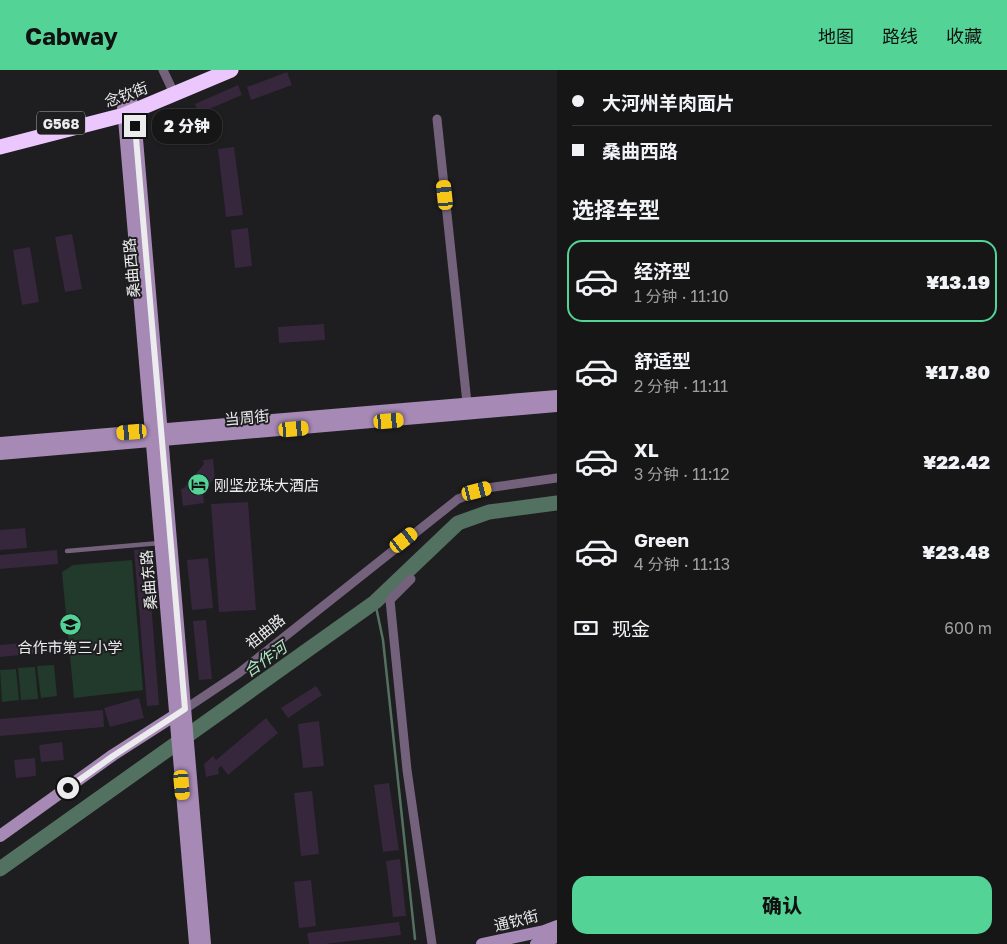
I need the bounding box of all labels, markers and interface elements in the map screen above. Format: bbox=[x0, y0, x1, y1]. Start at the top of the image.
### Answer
text: Cabway bbox=[25, 21, 118, 50]
text: 地图 bbox=[818, 25, 854, 47]
text: 路线 bbox=[882, 25, 918, 47]
text: 收藏 bbox=[946, 25, 982, 47]
street label: 念钦街 bbox=[102, 78, 150, 110]
text: 大河州羊肉面片 bbox=[602, 91, 735, 114]
callout: 2 分钟 bbox=[152, 108, 222, 144]
road number: G568 bbox=[37, 112, 85, 134]
route end bbox=[124, 115, 146, 137]
text: 2 分钟 bbox=[164, 116, 210, 136]
text: 桑曲西路 bbox=[602, 139, 678, 162]
car bbox=[435, 179, 454, 211]
text: 选择车型 bbox=[572, 196, 660, 223]
street label: 桑曲西路 bbox=[119, 237, 143, 299]
icon: car bbox=[574, 259, 619, 304]
text: 经济型 bbox=[634, 259, 691, 282]
text: ¥13.19 bbox=[926, 270, 990, 293]
text: 1 分钟 · 11:10 bbox=[634, 286, 729, 306]
icon: car bbox=[574, 349, 619, 394]
text: 舒适型 bbox=[634, 349, 691, 372]
text: ¥17.80 bbox=[925, 360, 990, 383]
text: 2 分钟 · 11:11 bbox=[634, 376, 728, 396]
street label: 当周街 bbox=[224, 406, 270, 428]
car bbox=[373, 412, 404, 430]
car bbox=[278, 420, 309, 438]
car bbox=[116, 423, 147, 441]
text: XL bbox=[634, 438, 659, 461]
icon: car bbox=[574, 439, 619, 484]
text: ¥22.42 bbox=[923, 450, 990, 473]
text: 3 分钟 · 11:12 bbox=[634, 464, 730, 484]
hotel icon: 刚坚龙珠大酒店 bbox=[186, 473, 210, 497]
place label: 刚坚龙珠大酒店 bbox=[214, 476, 319, 494]
car bbox=[460, 480, 493, 502]
car bbox=[387, 525, 420, 555]
text: Green bbox=[634, 528, 689, 551]
icon: car bbox=[574, 529, 619, 574]
text: ¥23.48 bbox=[922, 540, 990, 563]
street label: 桑曲东路 bbox=[136, 549, 160, 611]
text: 4 分钟 · 11:13 bbox=[634, 554, 730, 574]
street label: 祖曲路 bbox=[242, 610, 288, 652]
school or university icon: 合作市第三小学 bbox=[58, 612, 82, 636]
icon: cash bbox=[572, 614, 600, 642]
text: 现金 bbox=[612, 617, 650, 640]
text: 600 m bbox=[944, 618, 992, 638]
water label: 合作河 bbox=[240, 635, 293, 681]
place label: 合作市第三小学 bbox=[17, 638, 123, 656]
car bbox=[173, 769, 190, 801]
route start bbox=[57, 777, 79, 799]
button: 确认 bbox=[572, 876, 992, 934]
street label: 通钦街 bbox=[492, 906, 540, 934]

